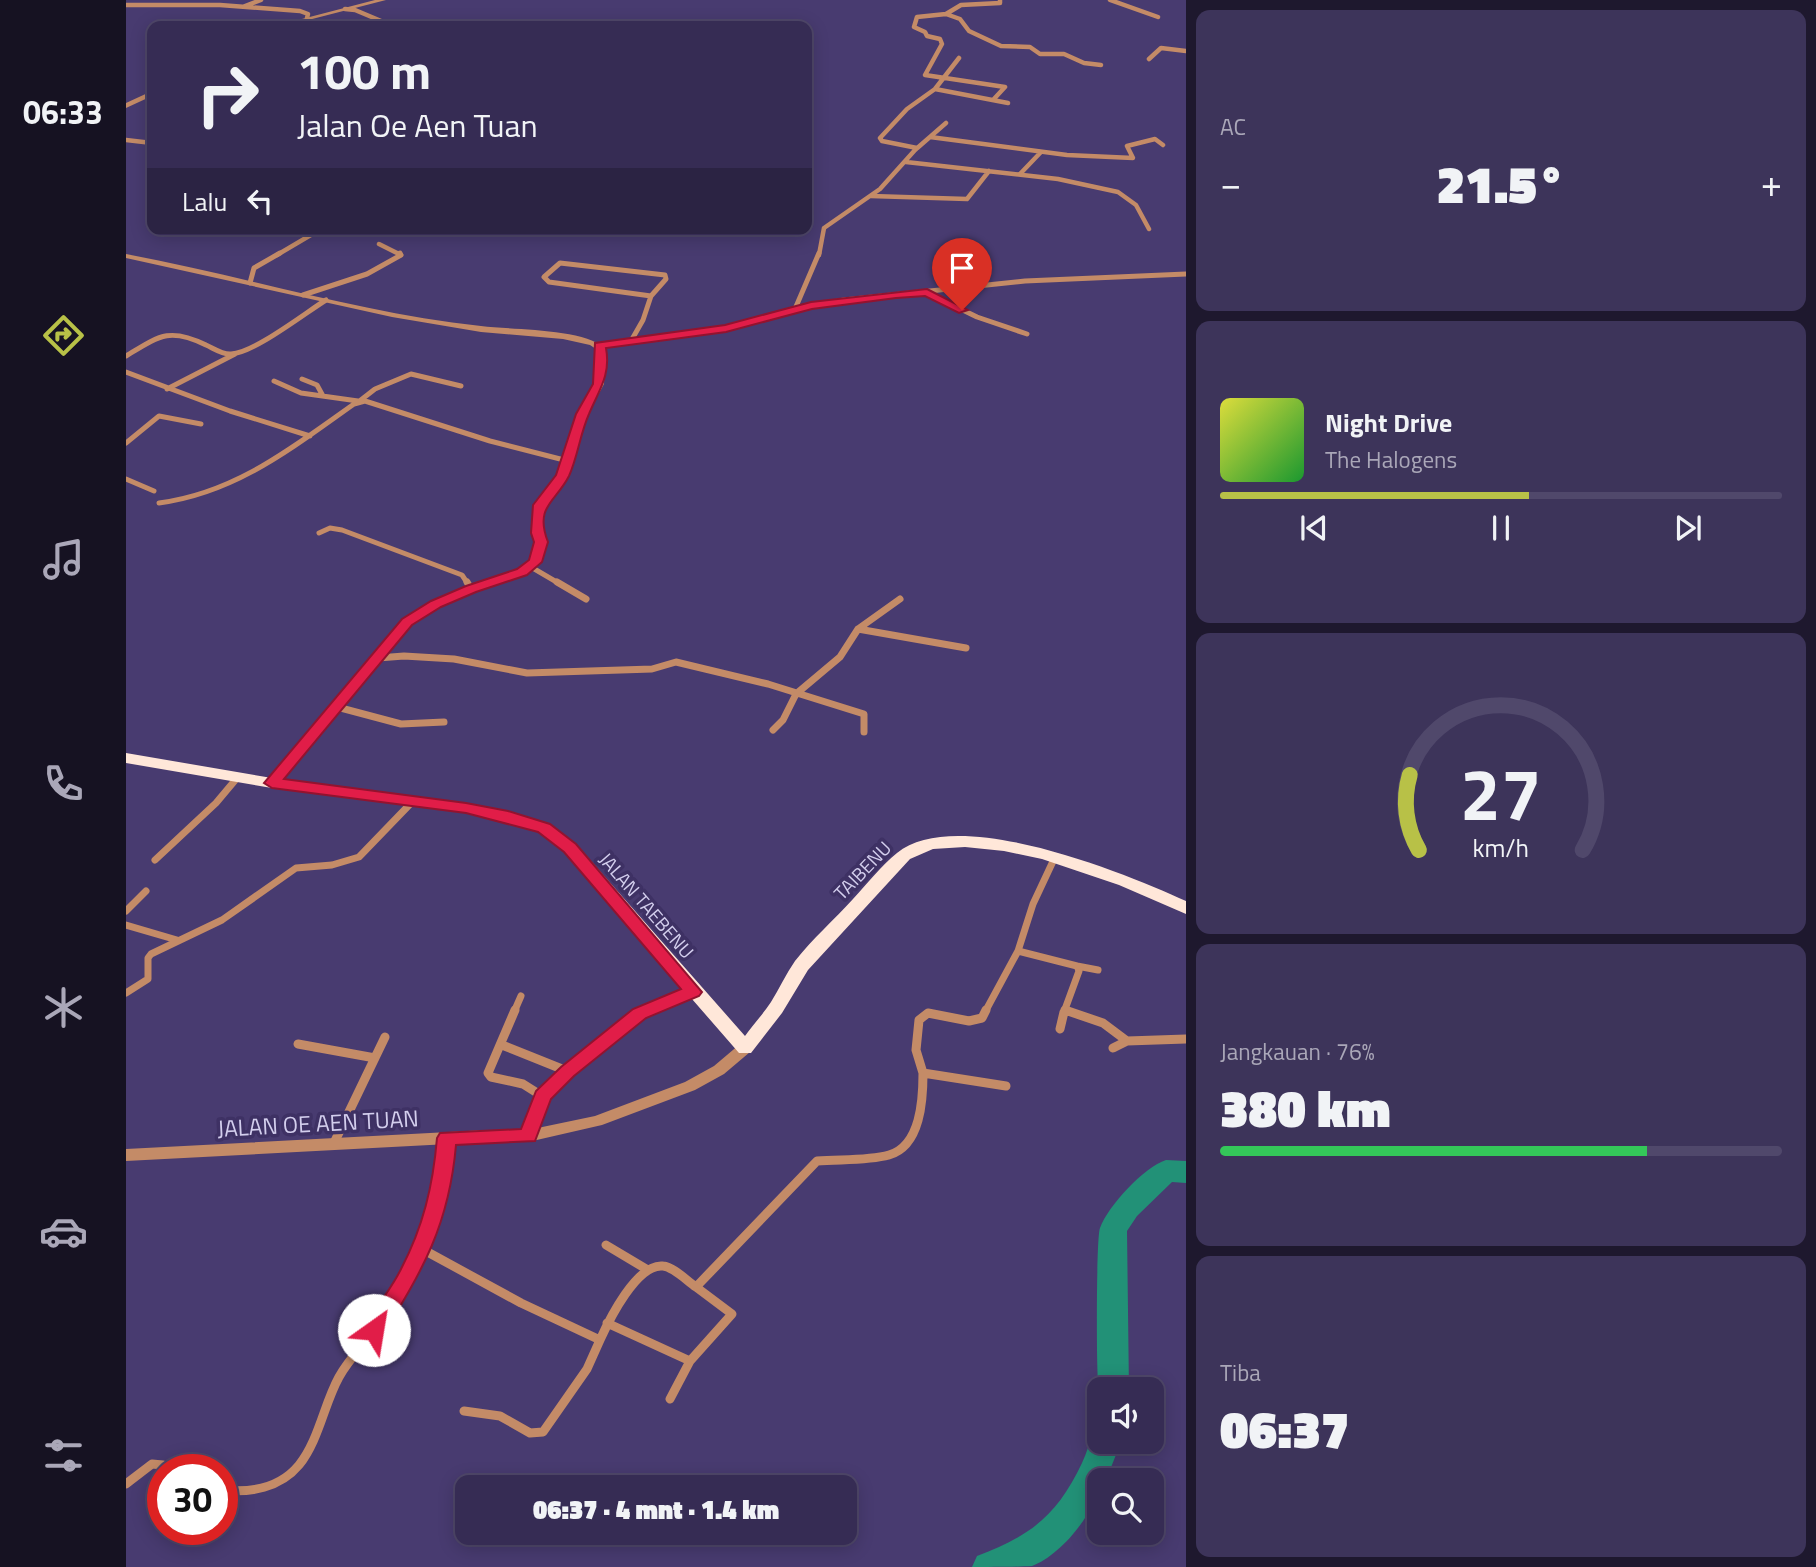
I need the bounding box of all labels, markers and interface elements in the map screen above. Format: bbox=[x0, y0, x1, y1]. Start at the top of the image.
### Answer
text: 100 m bbox=[297, 33, 431, 108]
icon: right bbox=[182, 49, 273, 140]
text: 06:33 bbox=[23, 88, 103, 136]
text: Jalan Oe Aen Tuan bbox=[297, 101, 538, 149]
text: AC bbox=[1220, 109, 1246, 144]
text: 21.5° bbox=[1436, 144, 1566, 223]
text: − bbox=[1220, 154, 1241, 212]
text: + bbox=[1761, 154, 1782, 212]
text: Lalu bbox=[182, 182, 227, 221]
icon: left bbox=[241, 182, 279, 220]
pin bbox=[932, 238, 992, 310]
icon: arrive bbox=[943, 249, 981, 287]
icon: directions bbox=[39, 311, 88, 360]
text: Night Drive bbox=[1325, 403, 1452, 442]
text: The Halogens bbox=[1325, 442, 1457, 477]
icon: previous bbox=[1295, 509, 1333, 547]
icon: pause bbox=[1482, 509, 1520, 547]
icon: next bbox=[1669, 509, 1707, 547]
icon: music bbox=[39, 535, 88, 584]
text: 27 bbox=[1460, 738, 1542, 848]
icon: phone bbox=[39, 759, 88, 808]
text: km/h bbox=[1473, 828, 1529, 866]
street label: TAIBENU bbox=[826, 834, 898, 906]
street label: JALAN TAEBENU bbox=[593, 845, 701, 965]
icon: climate bbox=[39, 983, 88, 1032]
text: Jangkauan · 76% bbox=[1220, 1034, 1375, 1069]
text: 380 km bbox=[1220, 1068, 1391, 1147]
street label: JALAN OE AEN TUAN bbox=[216, 1100, 420, 1146]
icon: car bbox=[39, 1207, 88, 1256]
position arrow bbox=[337, 1293, 411, 1367]
text: Tiba bbox=[1220, 1355, 1261, 1390]
map controls bbox=[1087, 1377, 1164, 1545]
button: sound bbox=[1087, 1377, 1164, 1454]
text: 06:37 bbox=[1220, 1389, 1349, 1468]
icon: filters bbox=[39, 1431, 88, 1480]
speed limit sign: 30 bbox=[147, 1454, 238, 1545]
button: search bbox=[1087, 1468, 1164, 1545]
text: 06:37 · 4 mnt · 1.4 km bbox=[533, 1490, 779, 1529]

